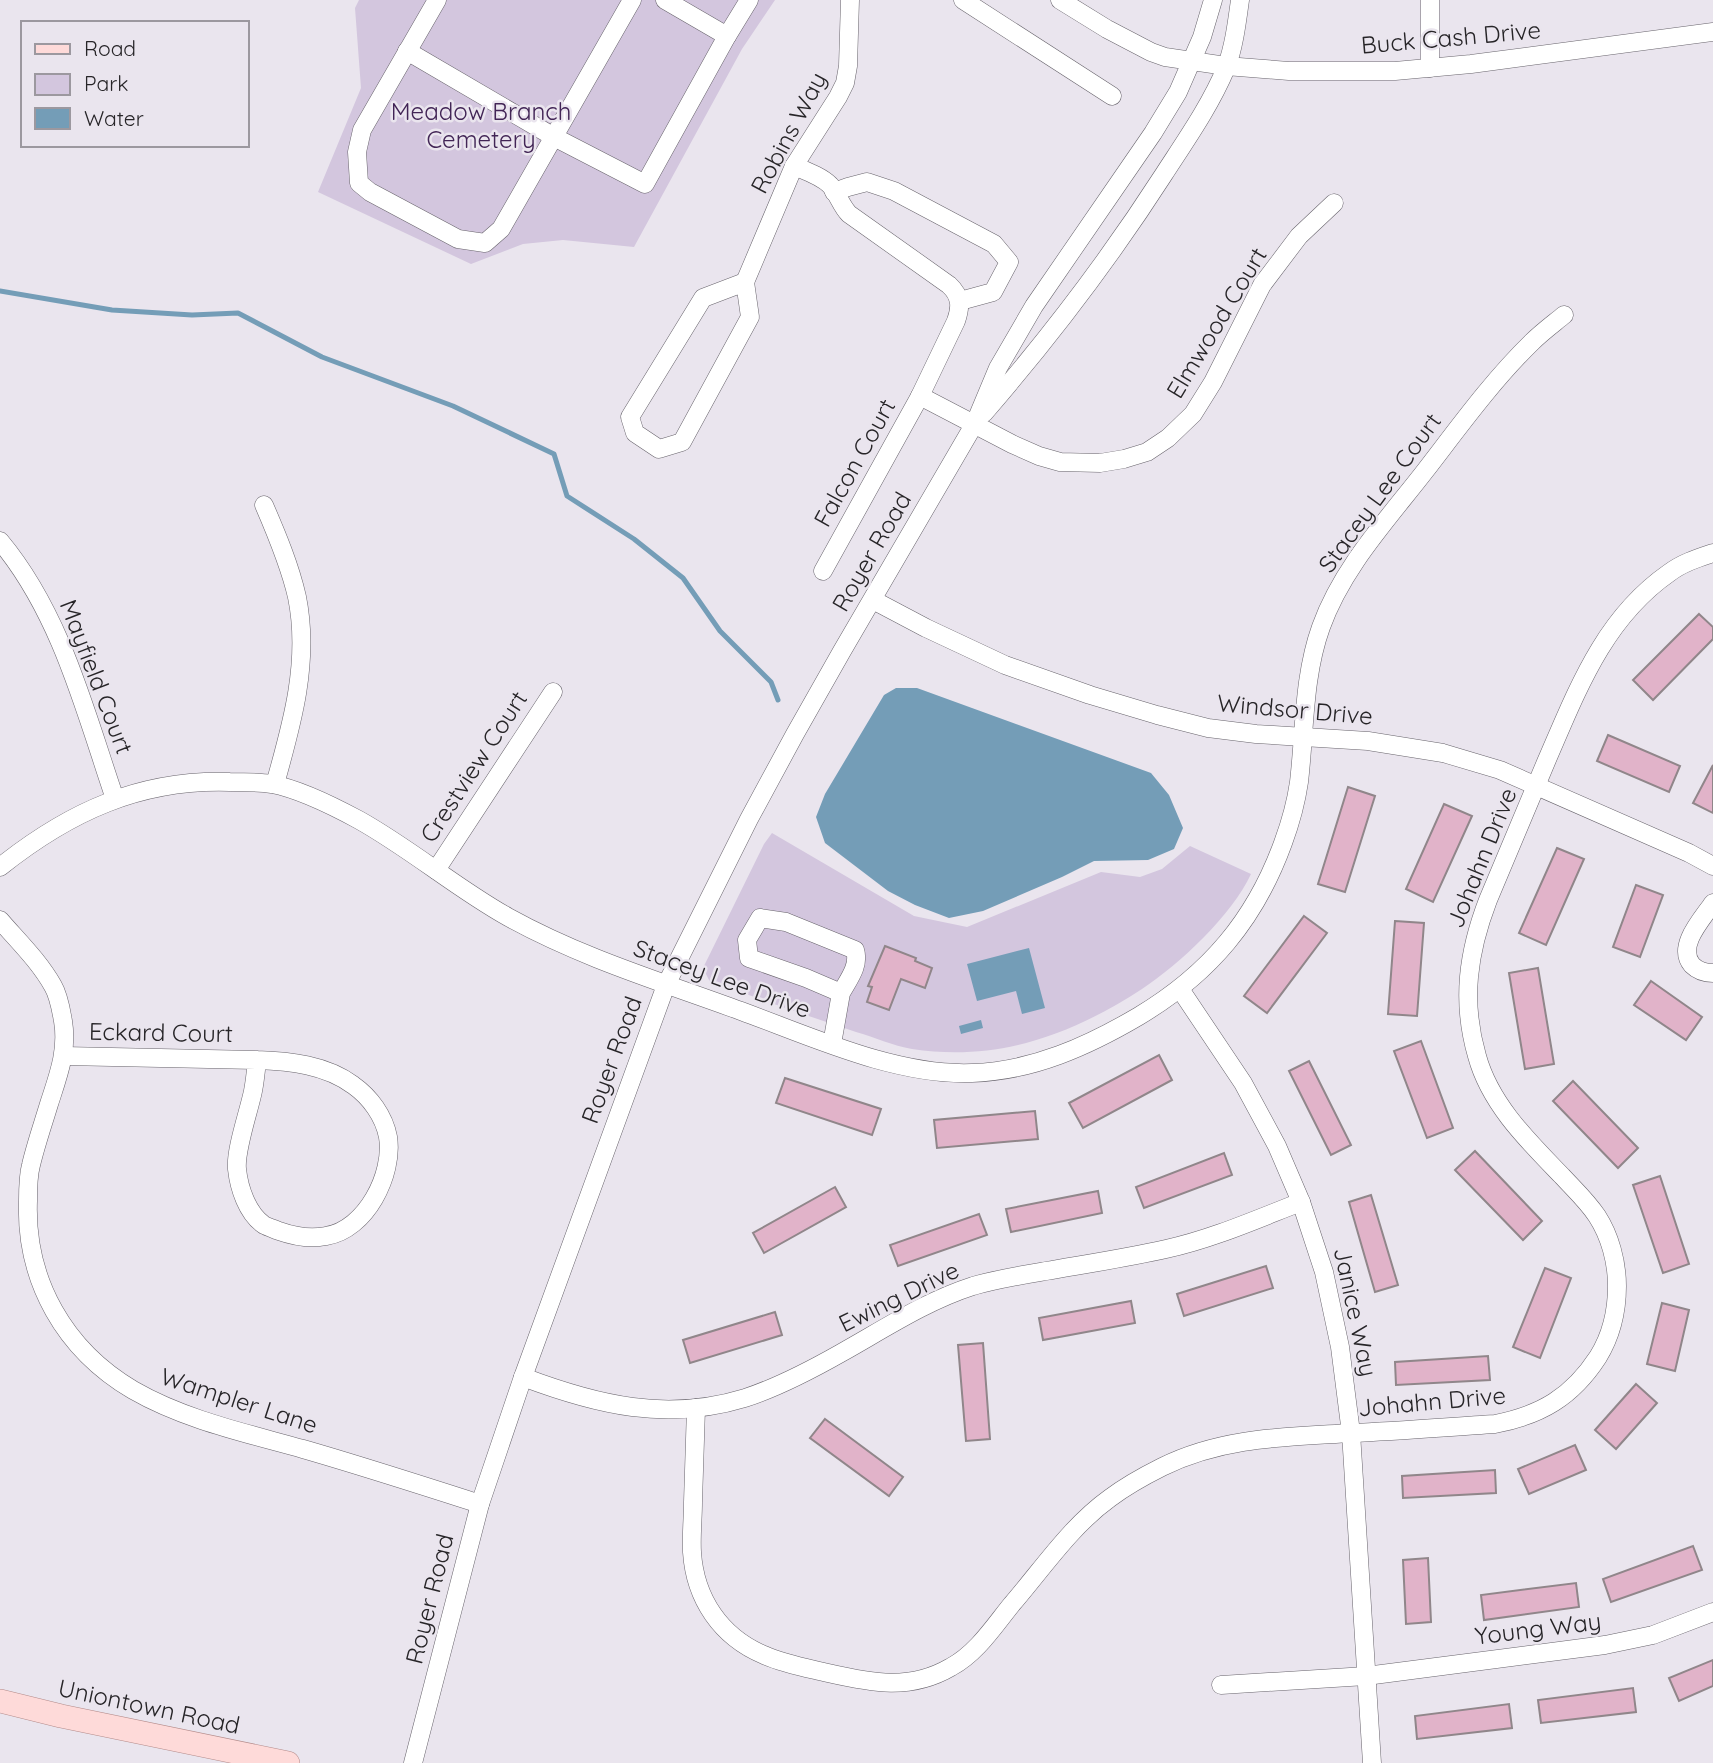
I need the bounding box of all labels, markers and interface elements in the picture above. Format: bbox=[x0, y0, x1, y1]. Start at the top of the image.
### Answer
street label: Buck Cash Drive bbox=[1360, 14, 1542, 60]
legend bbox=[21, 21, 248, 147]
text: Road bbox=[84, 35, 136, 61]
street label: Robins Way bbox=[744, 67, 833, 198]
text: Park bbox=[84, 70, 128, 96]
park label: Meadow Branch Cemetery bbox=[391, 96, 571, 154]
text: Water bbox=[84, 105, 144, 131]
street label: Elmwood Court bbox=[1159, 242, 1273, 403]
street label: Falcon Court bbox=[807, 393, 902, 532]
street label: Stacey Lee Court bbox=[1311, 407, 1447, 578]
street label: Royer Road bbox=[825, 486, 917, 617]
street label: Mayfield Court bbox=[54, 595, 140, 758]
street label: Crestview Court bbox=[413, 685, 533, 848]
street label: Windsor Drive bbox=[1216, 687, 1374, 731]
street label: Johahn Drive bbox=[1439, 783, 1523, 932]
street label: Stacey Lee Drive bbox=[630, 932, 815, 1024]
street label: Royer Road bbox=[574, 992, 648, 1127]
street label: Eckard Court bbox=[89, 1016, 233, 1048]
street label: Janice Way bbox=[1328, 1245, 1384, 1379]
street label: Ewing Drive bbox=[834, 1254, 964, 1338]
street label: Wampler Lane bbox=[157, 1361, 322, 1440]
street label: Johahn Drive bbox=[1357, 1380, 1507, 1422]
street label: Royer Road bbox=[398, 1531, 460, 1667]
street label: Young Way bbox=[1473, 1605, 1603, 1651]
street label: Uniontown Road bbox=[56, 1672, 243, 1740]

